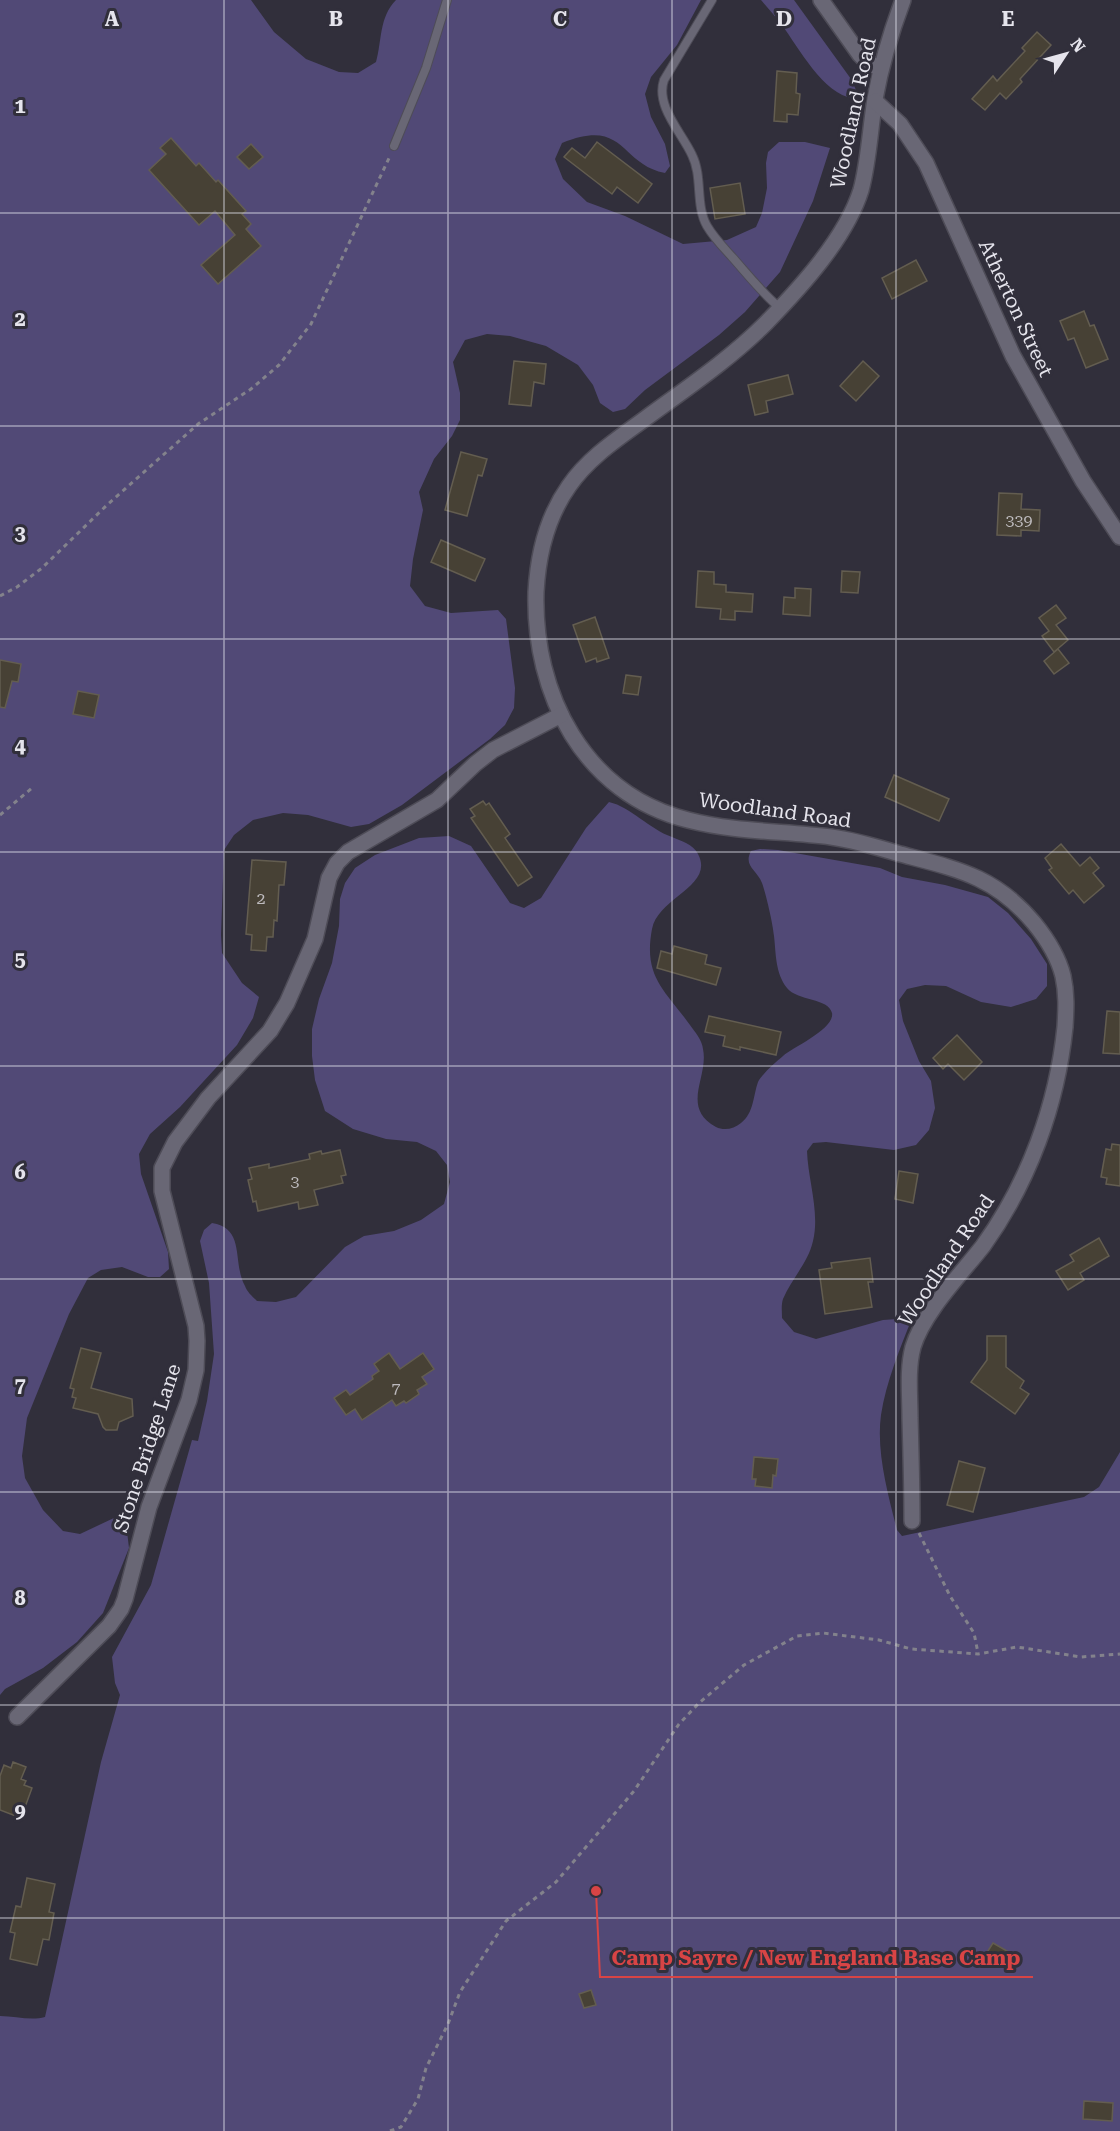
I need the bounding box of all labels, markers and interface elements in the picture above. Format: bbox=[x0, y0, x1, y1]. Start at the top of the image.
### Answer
text: A bbox=[105, 7, 120, 31]
text: B bbox=[329, 7, 343, 31]
text: C bbox=[553, 7, 567, 31]
text: D bbox=[776, 7, 792, 31]
text: E bbox=[1002, 7, 1015, 31]
north arrow bbox=[1036, 24, 1096, 84]
street label: Woodland Road bbox=[825, 35, 881, 191]
text: N bbox=[1066, 35, 1089, 56]
text: 1 bbox=[14, 94, 26, 118]
street label: Atherton Street bbox=[974, 236, 1058, 381]
text: 2 bbox=[14, 307, 26, 331]
house number: 339 bbox=[1006, 511, 1032, 530]
text: 3 bbox=[14, 521, 26, 545]
text: 4 bbox=[14, 734, 26, 758]
street label: Woodland Road bbox=[697, 787, 853, 833]
house number: 2 bbox=[257, 889, 266, 908]
text: 5 bbox=[14, 947, 26, 971]
text: 6 bbox=[14, 1160, 26, 1184]
house number: 3 bbox=[291, 1172, 300, 1191]
street label: Woodland Road bbox=[893, 1189, 999, 1330]
street label: Stone Bridge Lane bbox=[108, 1361, 186, 1535]
text: 7 bbox=[14, 1373, 26, 1397]
house number: 7 bbox=[392, 1378, 401, 1397]
text: 8 bbox=[14, 1586, 26, 1610]
text: 9 bbox=[14, 1799, 26, 1823]
callout: Camp Sayre / New England Base Camp bbox=[600, 1938, 1033, 1977]
text: Camp Sayre / New England Base Camp bbox=[612, 1946, 1021, 1970]

